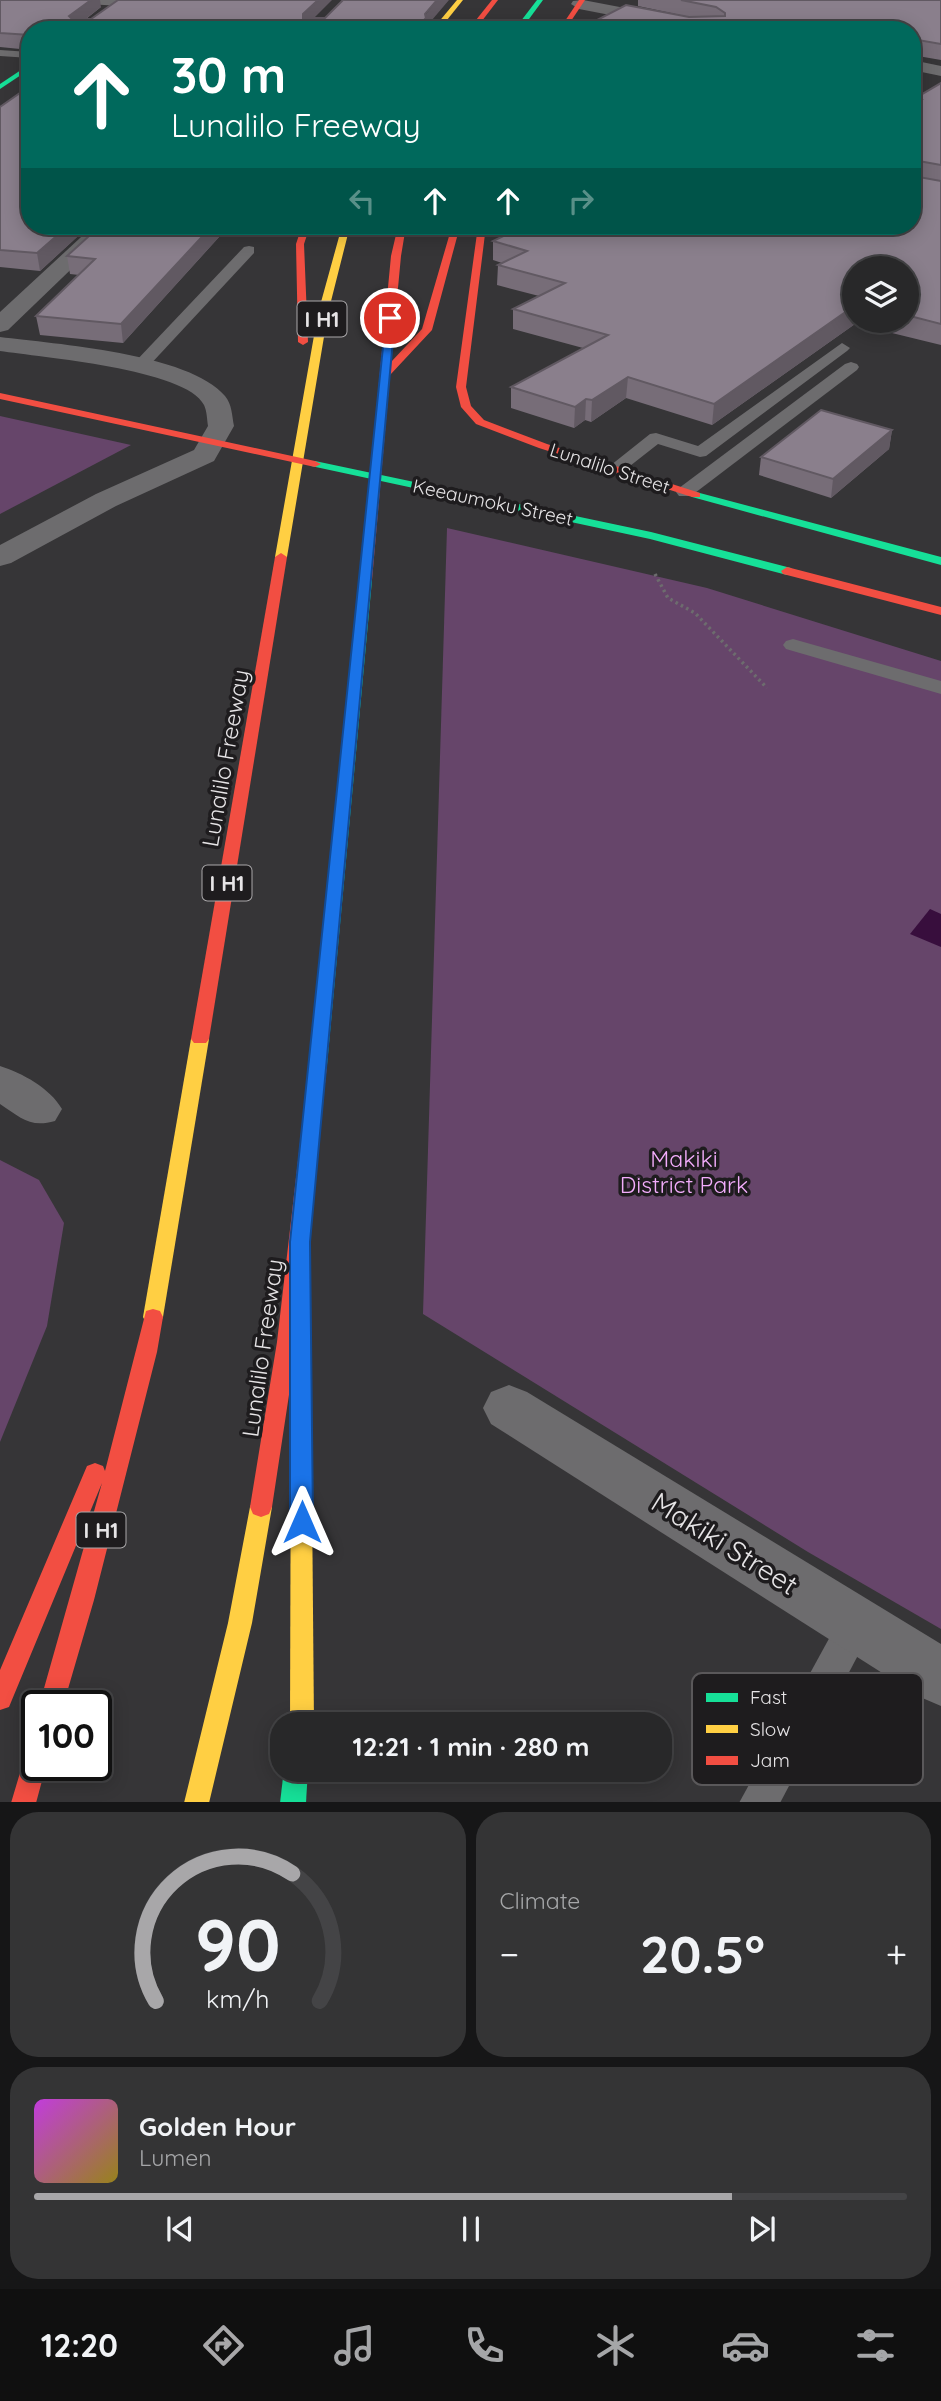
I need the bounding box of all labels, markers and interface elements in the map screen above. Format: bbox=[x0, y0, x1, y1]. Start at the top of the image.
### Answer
text: 30 m bbox=[171, 44, 286, 105]
icon: ahead bbox=[56, 49, 147, 140]
text: Lunalilo Freeway bbox=[171, 105, 421, 145]
icon: left bbox=[343, 182, 381, 220]
icon: ahead bbox=[416, 182, 454, 220]
icon: ahead bbox=[489, 182, 527, 220]
icon: right bbox=[562, 182, 600, 220]
map controls bbox=[842, 256, 919, 333]
button: layers bbox=[842, 256, 919, 333]
pin bbox=[360, 288, 420, 348]
icon: arrive bbox=[371, 299, 409, 337]
road number: I H1 bbox=[298, 302, 346, 336]
street label: Lunalilo Street bbox=[547, 437, 673, 499]
street label: Keeaumoku Street bbox=[411, 473, 575, 531]
street label: Lunalilo Freeway bbox=[195, 667, 255, 849]
road number: I H1 bbox=[202, 866, 252, 900]
park label: Makiki District Park bbox=[620, 1144, 748, 1199]
street label: Lunalilo Freeway bbox=[235, 1257, 289, 1439]
street label: Makiki Street bbox=[645, 1484, 805, 1602]
position arrow bbox=[265, 1485, 339, 1559]
road number: I H1 bbox=[76, 1512, 126, 1548]
legend bbox=[692, 1673, 923, 1785]
text: Fast bbox=[750, 1685, 787, 1709]
speed limit sign: 100 bbox=[21, 1690, 112, 1781]
text: Slow bbox=[750, 1717, 791, 1741]
text: 12:21 · 1 min · 280 m bbox=[353, 1730, 589, 1763]
text: Jam bbox=[750, 1748, 790, 1772]
text: Climate bbox=[500, 1886, 580, 1915]
text: 90 bbox=[195, 1898, 281, 1989]
text: 20.5° bbox=[640, 1921, 765, 1986]
text: − bbox=[500, 1930, 519, 1978]
text: + bbox=[886, 1930, 907, 1978]
text: km/h bbox=[206, 1982, 269, 2013]
text: Golden Hour bbox=[139, 2110, 296, 2143]
text: Lumen bbox=[139, 2143, 212, 2172]
icon: previous bbox=[161, 2210, 199, 2248]
icon: pause bbox=[452, 2210, 490, 2248]
icon: next bbox=[743, 2210, 781, 2248]
icon: directions bbox=[199, 2321, 248, 2370]
icon: music bbox=[330, 2321, 379, 2370]
icon: phone bbox=[460, 2321, 509, 2370]
icon: climate bbox=[591, 2321, 640, 2370]
icon: car bbox=[721, 2321, 770, 2370]
icon: filters bbox=[851, 2321, 900, 2370]
text: 12:20 bbox=[41, 2325, 118, 2365]

